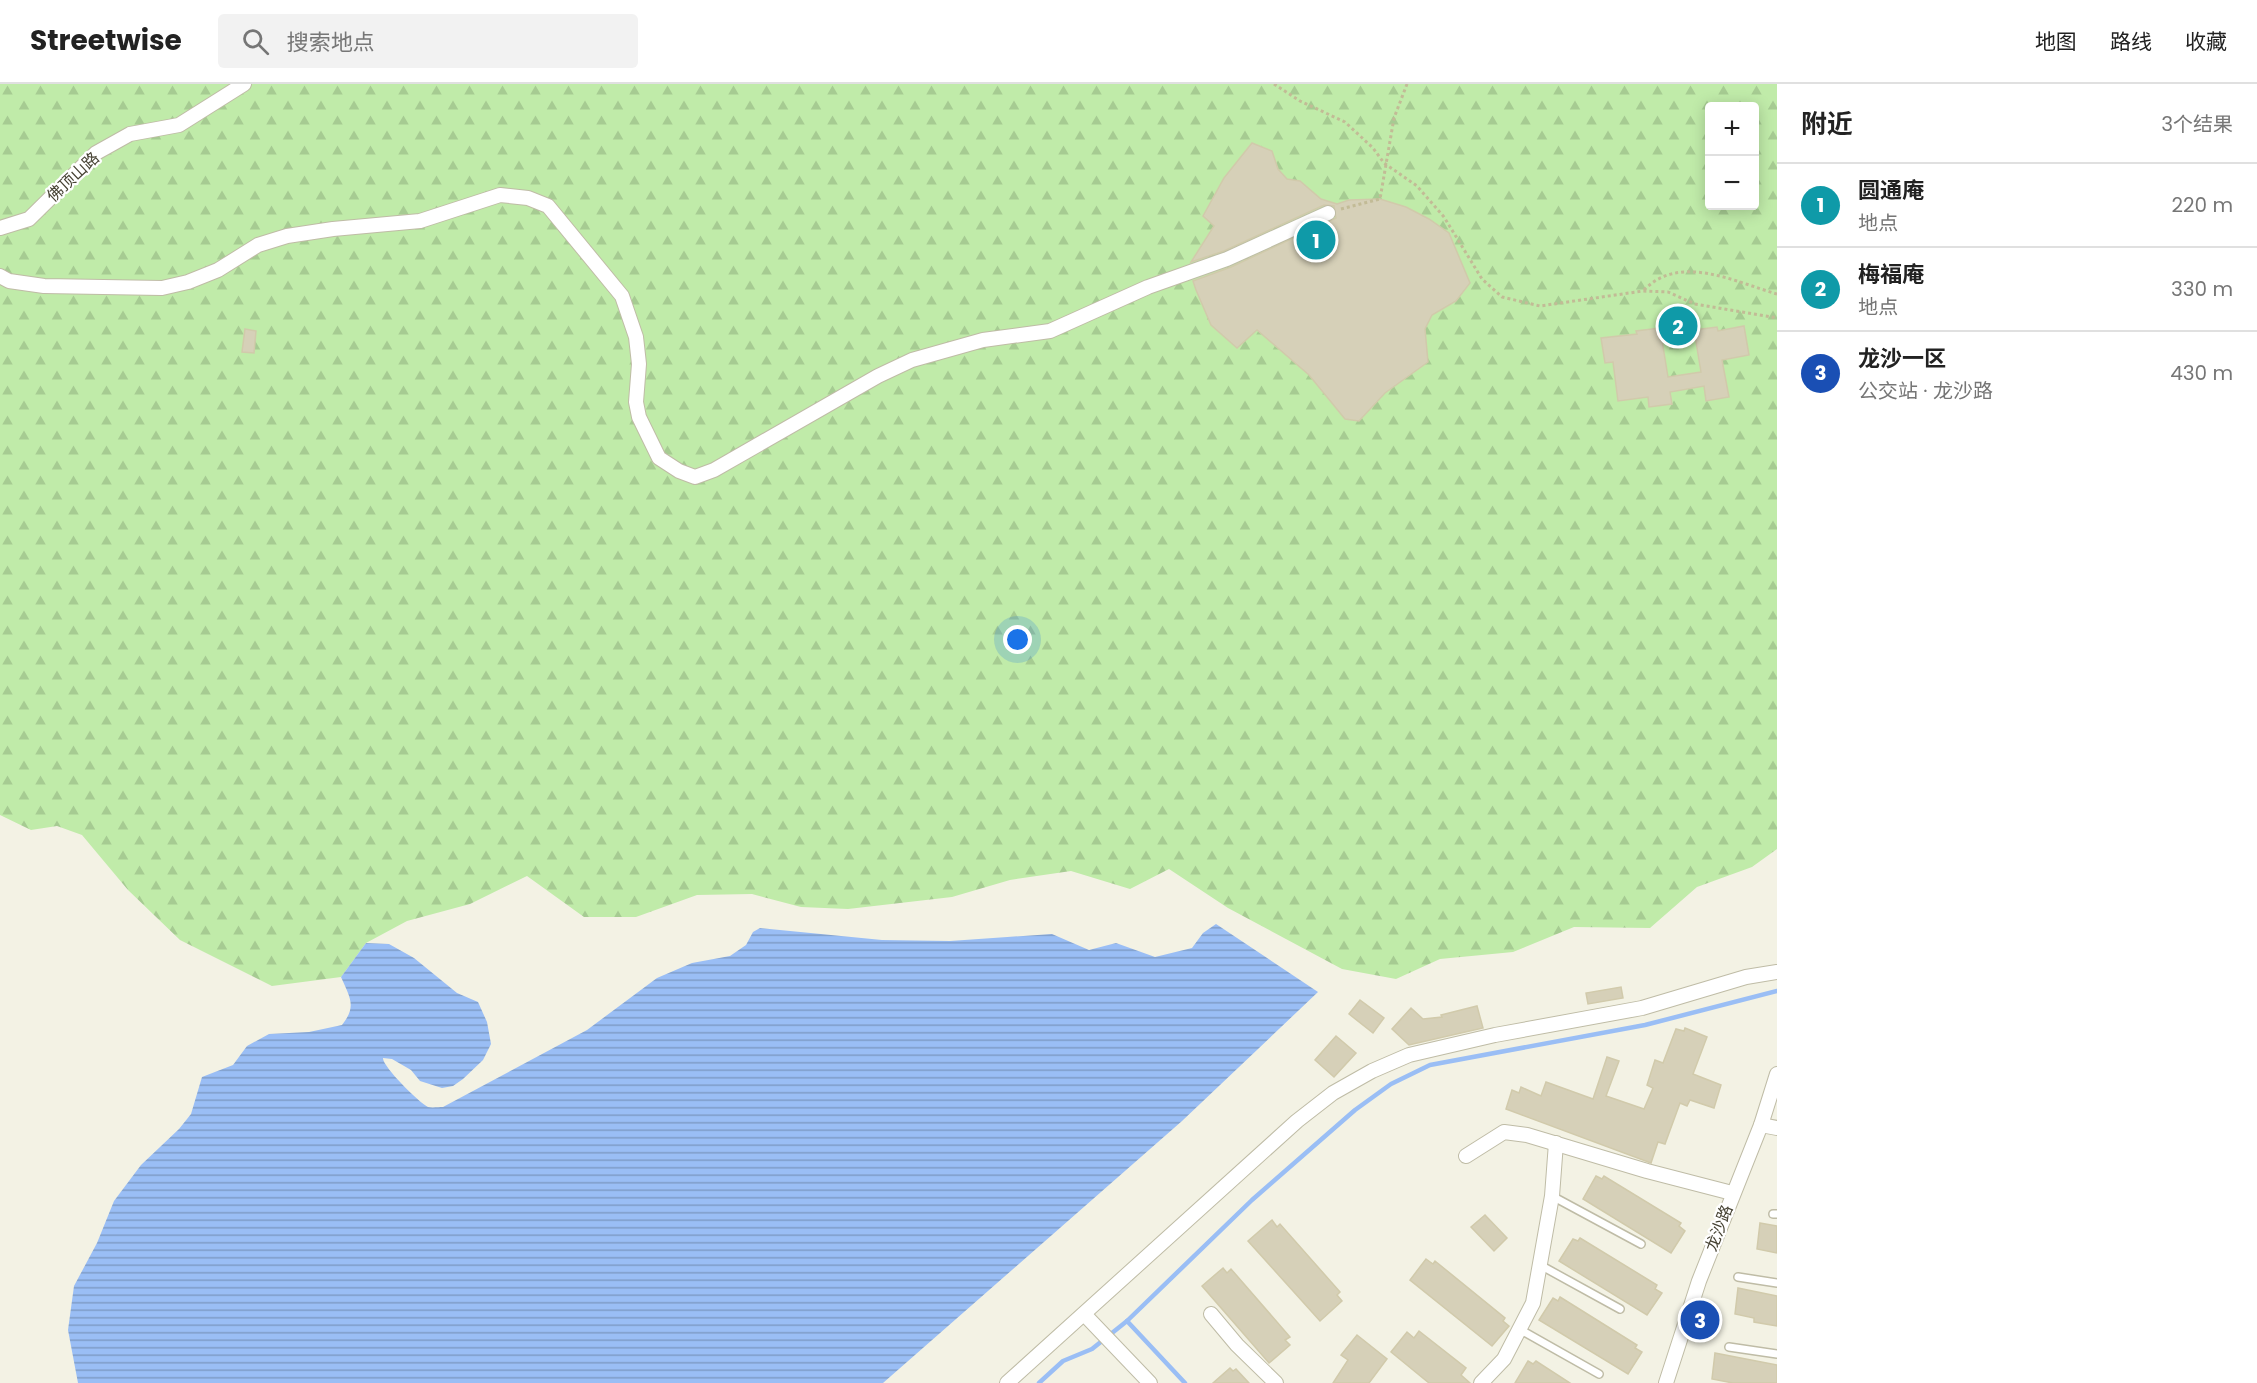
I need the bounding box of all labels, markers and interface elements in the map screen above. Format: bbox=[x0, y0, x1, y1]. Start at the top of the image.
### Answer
search box bbox=[218, 14, 638, 68]
text: Streetwise bbox=[30, 21, 182, 60]
icon: search bbox=[239, 25, 272, 58]
text: 搜索地点 bbox=[287, 27, 375, 58]
text: 地图 bbox=[2035, 27, 2077, 56]
text: 路线 bbox=[2110, 27, 2152, 56]
text: 收藏 bbox=[2185, 27, 2227, 56]
map controls bbox=[1705, 102, 1759, 210]
button: + bbox=[1705, 102, 1759, 156]
text: 附近 bbox=[1801, 106, 1853, 142]
text: 3个结果 bbox=[2161, 110, 2233, 138]
street label: 佛顶山路 bbox=[42, 147, 104, 207]
button: − bbox=[1705, 156, 1759, 210]
text: 圆通庵 bbox=[1858, 175, 1924, 206]
text: 1 bbox=[1817, 191, 1824, 219]
text: 220 m bbox=[2172, 191, 2233, 219]
text: 地点 bbox=[1858, 209, 1898, 237]
pin: 1 bbox=[1296, 218, 1336, 262]
text: 梅福庵 bbox=[1858, 259, 1924, 290]
text: 2 bbox=[1815, 275, 1826, 303]
text: 330 m bbox=[2171, 275, 2233, 303]
text: 地点 bbox=[1858, 293, 1898, 321]
pin: 2 bbox=[1658, 304, 1698, 348]
text: 龙沙一区 bbox=[1858, 343, 1946, 374]
text: 3 bbox=[1814, 359, 1827, 387]
text: 430 m bbox=[2170, 359, 2233, 387]
text: 公交站 · 龙沙路 bbox=[1858, 377, 1993, 405]
your location bbox=[1003, 625, 1032, 654]
street label: 龙沙路 bbox=[1700, 1201, 1738, 1255]
pin: 3 bbox=[1680, 1298, 1720, 1342]

